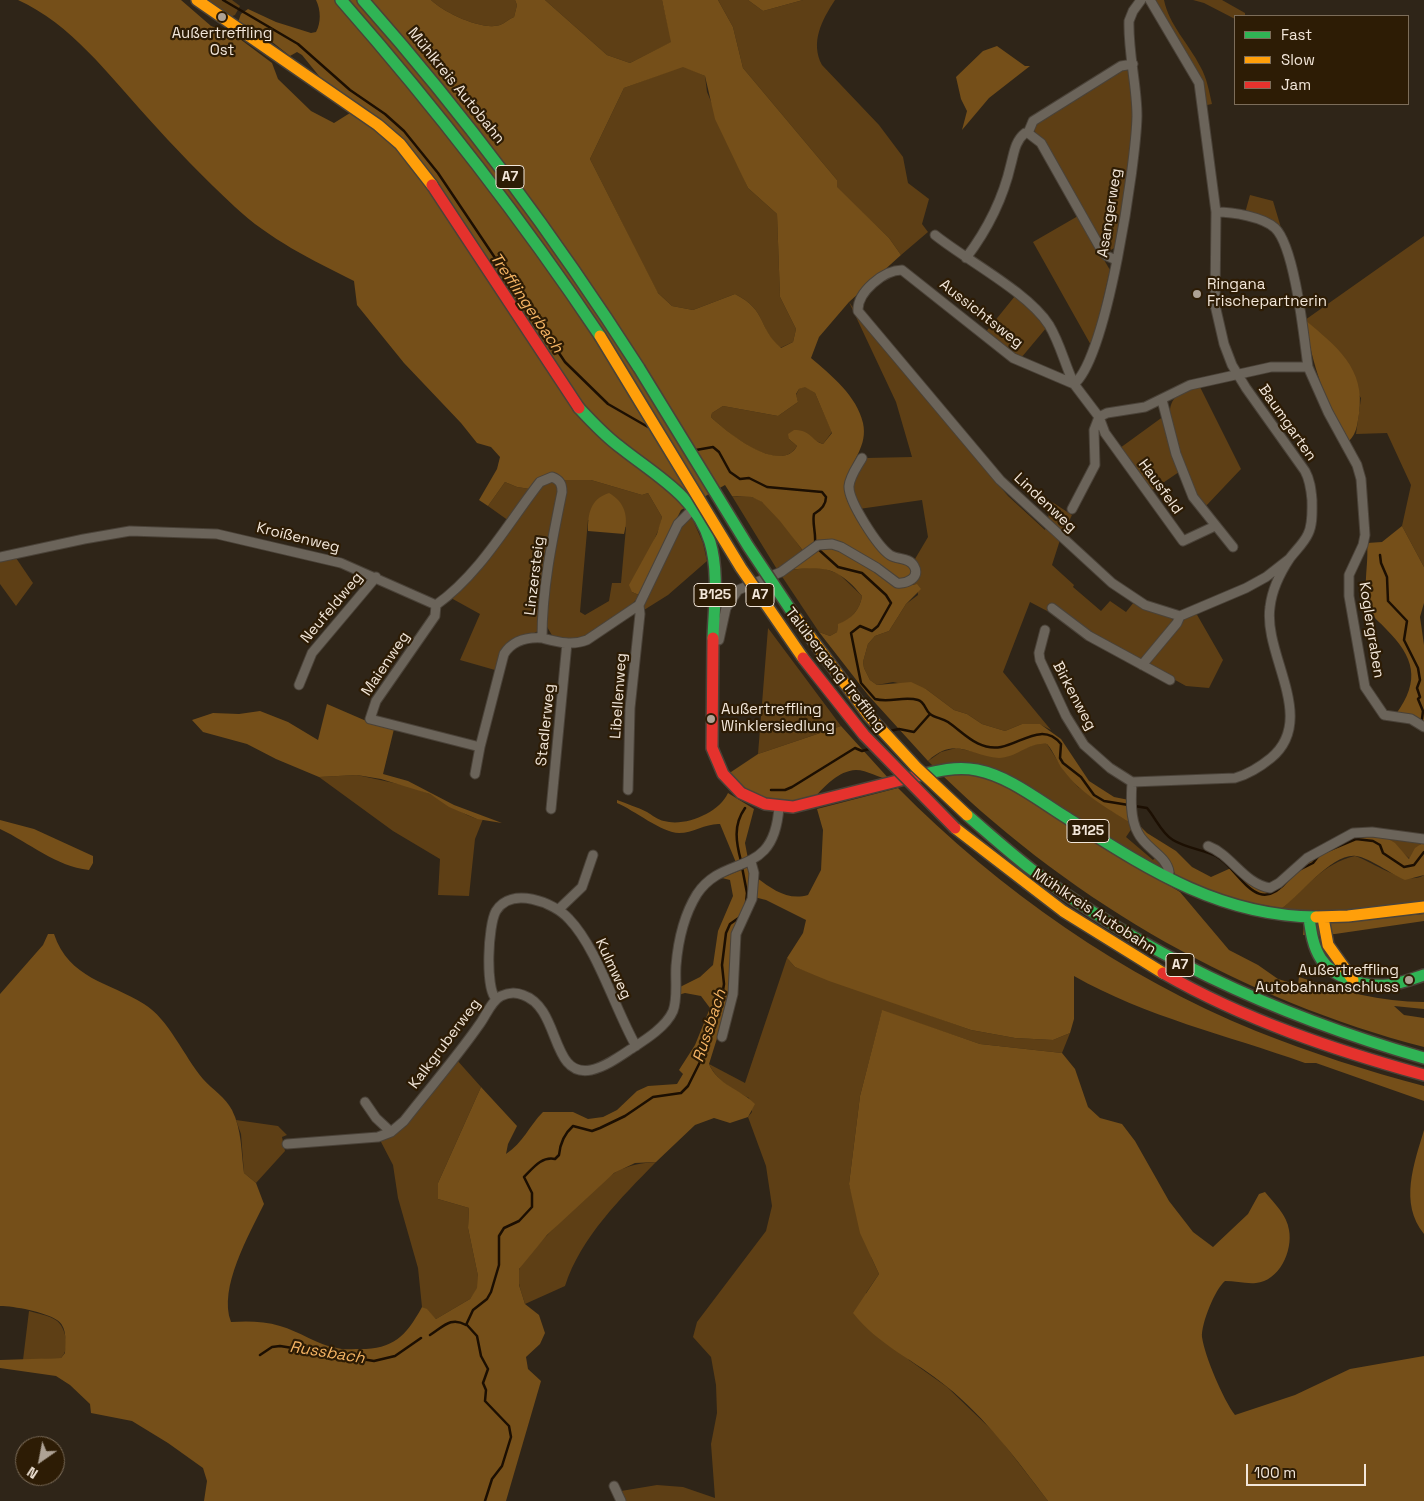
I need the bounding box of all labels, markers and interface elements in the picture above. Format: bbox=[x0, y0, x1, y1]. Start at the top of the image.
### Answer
marker: Außertreffling Ost bbox=[216, 11, 228, 23]
legend bbox=[1234, 15, 1409, 105]
street label: Mühlkreis Autobahn bbox=[404, 24, 508, 148]
place label: Außertreffling Ost bbox=[172, 25, 272, 60]
text: Fast bbox=[1281, 25, 1312, 44]
text: Slow bbox=[1281, 50, 1315, 69]
text: Jam bbox=[1281, 75, 1311, 94]
road number: A7 bbox=[496, 166, 524, 188]
street label: Asangerweg bbox=[1094, 167, 1126, 259]
water label: Trefflingerbach bbox=[485, 249, 567, 357]
street label: Aussichtsweg bbox=[936, 276, 1026, 352]
place label: Ringana Frischepartnerin bbox=[1207, 276, 1327, 311]
marker: Ringana Frischepartnerin bbox=[1191, 288, 1203, 300]
street label: Baumgarten bbox=[1254, 381, 1320, 465]
street label: Hausfeld bbox=[1134, 456, 1186, 518]
street label: Lindenweg bbox=[1010, 469, 1080, 537]
street label: Kroißenweg bbox=[254, 519, 342, 557]
street label: Linzersteig bbox=[521, 535, 549, 617]
street label: Neufeldweg bbox=[297, 569, 367, 647]
street label: Koglergraben bbox=[1355, 581, 1387, 679]
road number: B125 bbox=[694, 584, 736, 606]
road number: A7 bbox=[746, 584, 774, 606]
street label: Talübergang Treffling bbox=[781, 604, 889, 736]
street label: Maienweg bbox=[358, 628, 414, 700]
street label: Libellenweg bbox=[607, 652, 631, 740]
street label: Birkenweg bbox=[1048, 659, 1100, 733]
street label: Stadlerweg bbox=[533, 683, 559, 767]
place label: Außertreffling Winklersiedlung bbox=[721, 701, 835, 736]
marker: Außertreffling Winklersiedlung bbox=[705, 713, 717, 725]
road number: B125 bbox=[1067, 819, 1109, 842]
street label: Mühlkreis Autobahn bbox=[1029, 865, 1159, 959]
street label: Kulmweg bbox=[591, 936, 635, 1002]
road number: A7 bbox=[1166, 954, 1194, 976]
place label: Außertreffling Autobahnanschluss bbox=[1255, 962, 1399, 997]
marker: Außertreffling Autobahnanschluss bbox=[1403, 974, 1415, 986]
water label: Russbach bbox=[689, 987, 731, 1065]
street label: Kalkgruberweg bbox=[405, 995, 485, 1093]
water label: Russbach bbox=[288, 1338, 366, 1368]
north arrow bbox=[15, 1436, 65, 1486]
scale bar bbox=[1249, 1454, 1369, 1486]
text: N bbox=[24, 1463, 41, 1483]
text: 100 m bbox=[1254, 1463, 1296, 1482]

